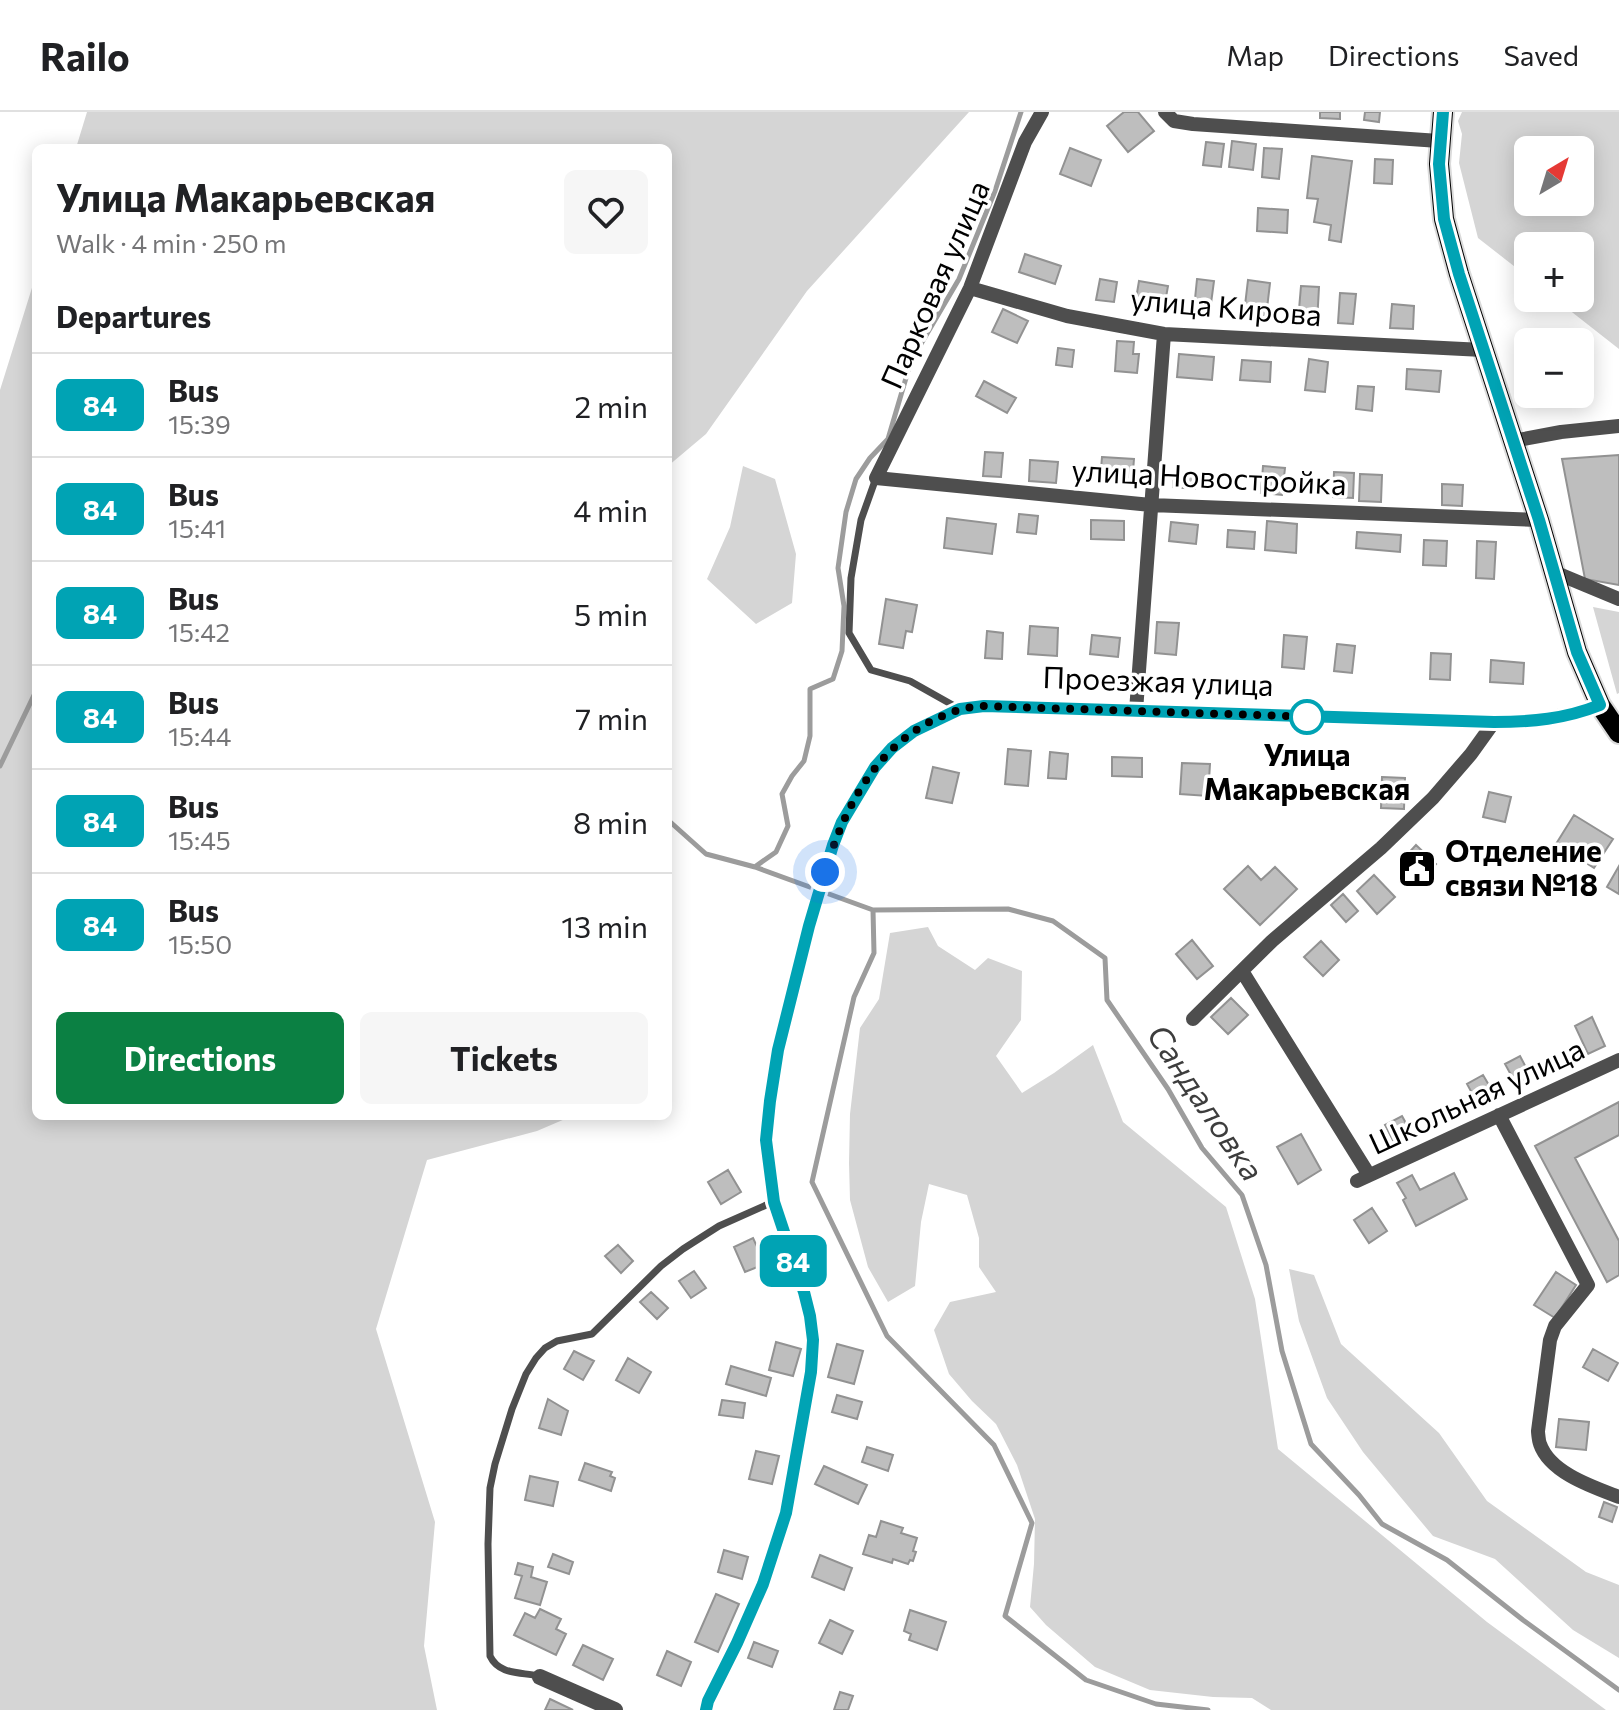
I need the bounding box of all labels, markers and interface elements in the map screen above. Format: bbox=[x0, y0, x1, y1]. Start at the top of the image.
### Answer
text: Railo bbox=[40, 32, 130, 79]
text: Map bbox=[1226, 38, 1284, 72]
text: Directions bbox=[1328, 38, 1459, 72]
text: Saved bbox=[1503, 38, 1579, 72]
north arrow bbox=[1514, 136, 1594, 216]
map controls bbox=[1514, 136, 1594, 408]
button: heart bbox=[564, 170, 648, 254]
text: Улица Макарьевская bbox=[56, 173, 435, 220]
street label: Парковая улица bbox=[871, 174, 996, 394]
text: Walk · 4 min · 250 m bbox=[56, 227, 286, 258]
button: + bbox=[1514, 232, 1594, 312]
street label: улица Кирова bbox=[1129, 279, 1324, 332]
text: Departures bbox=[56, 297, 211, 334]
button: − bbox=[1514, 328, 1594, 408]
text: Bus bbox=[168, 371, 219, 408]
text: 2 min bbox=[575, 387, 648, 424]
text: 84 bbox=[83, 388, 117, 422]
text: 15:39 bbox=[168, 408, 231, 439]
street label: улица Новостройка bbox=[1071, 450, 1348, 501]
text: Bus bbox=[168, 475, 219, 512]
text: 4 min bbox=[573, 491, 648, 528]
text: 84 bbox=[83, 492, 117, 526]
text: 15:41 bbox=[168, 512, 226, 543]
text: Bus bbox=[168, 579, 219, 616]
text: 5 min bbox=[574, 595, 648, 632]
text: 84 bbox=[83, 596, 117, 630]
text: 15:42 bbox=[168, 616, 230, 647]
street label: Проезжая улица bbox=[1042, 657, 1274, 702]
text: Bus bbox=[168, 683, 219, 720]
text: 7 min bbox=[575, 699, 648, 736]
text: 84 bbox=[83, 700, 117, 734]
marker: Улица Макарьевская bbox=[1290, 700, 1324, 734]
text: 15:44 bbox=[168, 720, 231, 751]
place label: Улица Макарьевская bbox=[1204, 735, 1410, 806]
text: Bus bbox=[168, 787, 219, 824]
text: 8 min bbox=[573, 803, 648, 840]
text: 84 bbox=[83, 804, 117, 838]
text: 15:45 bbox=[168, 824, 231, 855]
place label: Отделение связи №18 bbox=[1445, 831, 1602, 902]
public building icon: Отделение связи №18 bbox=[1396, 848, 1438, 890]
your location bbox=[805, 852, 845, 892]
text: Bus bbox=[168, 891, 219, 928]
text: 13 min bbox=[561, 907, 648, 944]
text: 84 bbox=[83, 908, 117, 942]
text: 15:50 bbox=[168, 928, 232, 959]
button: Directions bbox=[56, 1012, 344, 1104]
button: Tickets bbox=[360, 1012, 648, 1104]
water label: Сандаловка bbox=[1140, 1016, 1274, 1188]
street label: Школьная улица bbox=[1362, 1029, 1590, 1161]
line badge: 84 bbox=[757, 1235, 829, 1287]
text: 84 bbox=[776, 1244, 810, 1278]

